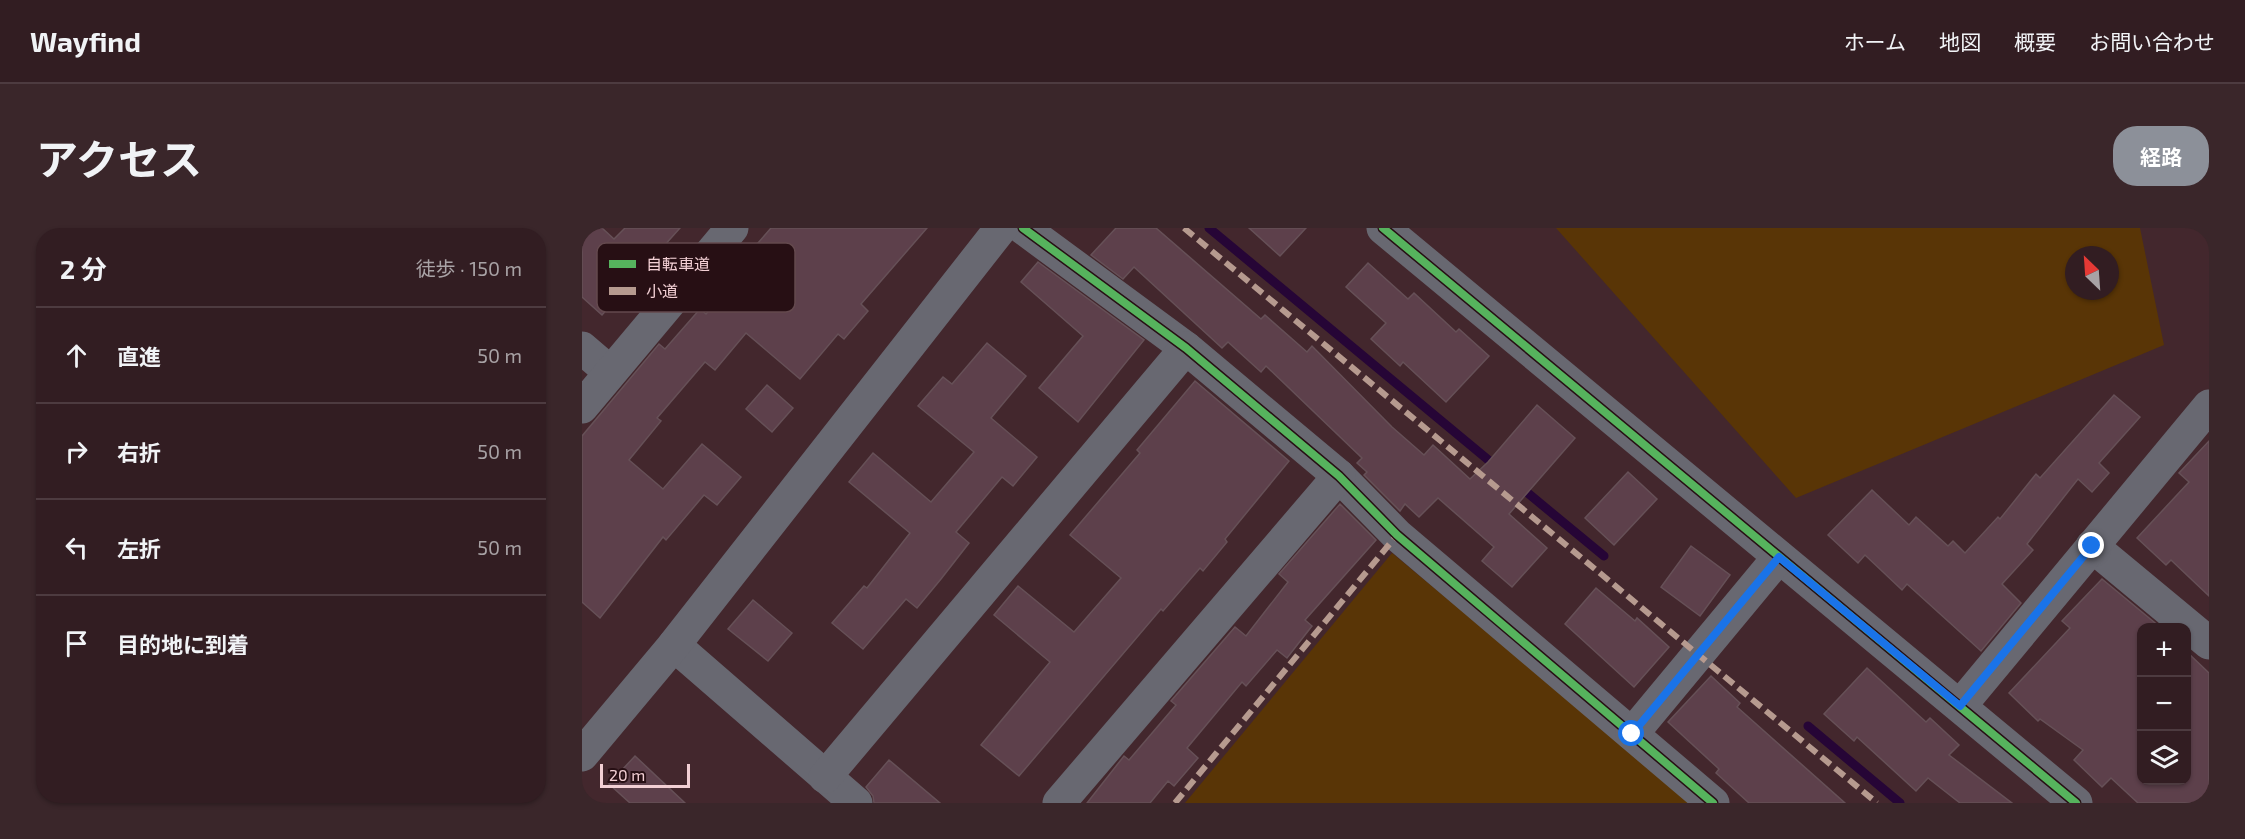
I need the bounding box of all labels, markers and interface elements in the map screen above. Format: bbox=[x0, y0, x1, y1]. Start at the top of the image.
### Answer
text: Wayfind bbox=[30, 24, 141, 58]
text: ホーム bbox=[1844, 29, 1906, 54]
text: 地図 bbox=[1939, 29, 1981, 54]
text: 概要 bbox=[2014, 29, 2056, 54]
text: お問い合わせ bbox=[2089, 29, 2215, 54]
button: 経路 bbox=[2113, 126, 2209, 186]
text: アクセス bbox=[36, 133, 202, 183]
legend bbox=[597, 243, 795, 312]
north arrow bbox=[2065, 246, 2119, 300]
text: 2 分 bbox=[60, 253, 107, 284]
text: 自転車道 bbox=[646, 254, 710, 273]
text: 徒歩 · 150 m bbox=[416, 256, 522, 280]
text: 小道 bbox=[646, 281, 678, 300]
icon: ahead bbox=[60, 339, 93, 372]
text: 直進 bbox=[117, 343, 161, 369]
text: 50 m bbox=[477, 343, 522, 367]
icon: right bbox=[60, 435, 93, 468]
text: 右折 bbox=[117, 439, 161, 465]
text: 50 m bbox=[477, 439, 522, 463]
icon: left bbox=[60, 531, 93, 564]
route end bbox=[2078, 532, 2104, 558]
text: 左折 bbox=[117, 535, 161, 561]
text: 50 m bbox=[477, 535, 522, 559]
map controls bbox=[2137, 623, 2191, 785]
button: + bbox=[2137, 623, 2191, 677]
icon: arrive bbox=[60, 627, 93, 660]
text: 目的地に到着 bbox=[117, 631, 249, 657]
button: − bbox=[2137, 677, 2191, 731]
route start bbox=[1618, 720, 1644, 746]
button: layers bbox=[2137, 731, 2191, 785]
scale bar bbox=[600, 761, 690, 788]
text: 20 m bbox=[609, 765, 645, 784]

